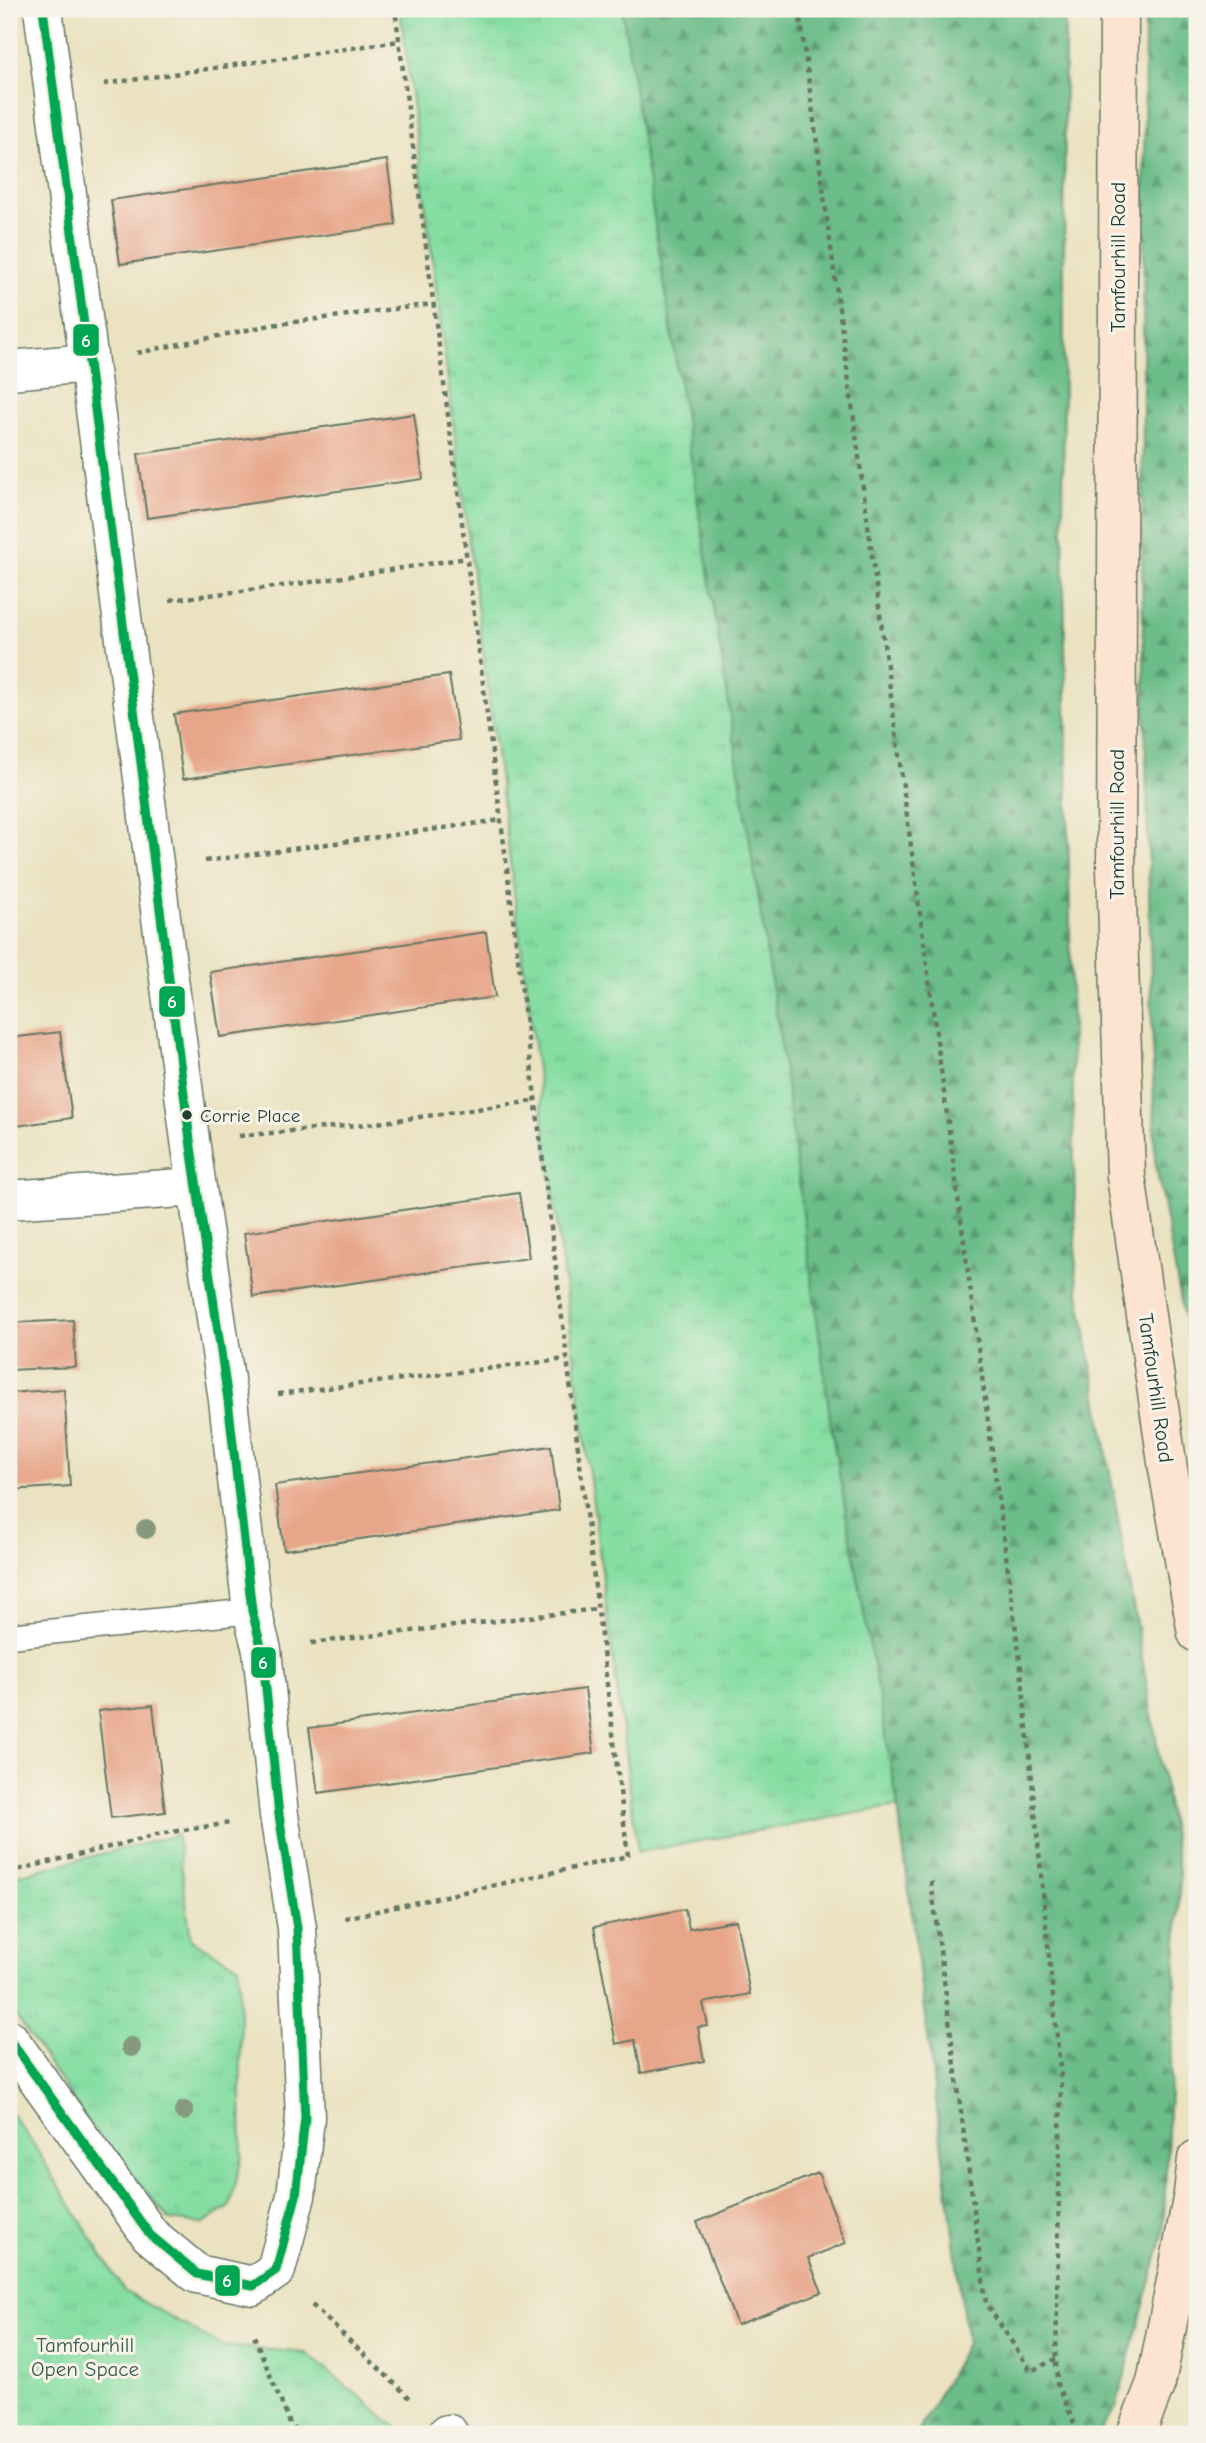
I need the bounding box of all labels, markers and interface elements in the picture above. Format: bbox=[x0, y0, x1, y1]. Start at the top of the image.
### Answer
street label: Tamfourhill Road bbox=[1106, 182, 1130, 332]
line badge: 6 bbox=[72, 323, 100, 357]
text: 6 bbox=[81, 330, 91, 352]
street label: Tamfourhill Road bbox=[1105, 749, 1129, 899]
line badge: 6 bbox=[158, 985, 186, 1018]
text: 6 bbox=[167, 991, 177, 1013]
place label: Corrie Place bbox=[200, 1105, 300, 1127]
marker: Corrie Place bbox=[180, 1108, 194, 1122]
street label: Tamfourhill Road bbox=[1134, 1312, 1178, 1464]
line badge: 6 bbox=[250, 1646, 277, 1679]
text: 6 bbox=[258, 1652, 268, 1674]
line badge: 6 bbox=[214, 2264, 241, 2297]
text: 6 bbox=[222, 2270, 232, 2292]
park label: Tamfourhill Open Space bbox=[31, 2333, 139, 2381]

